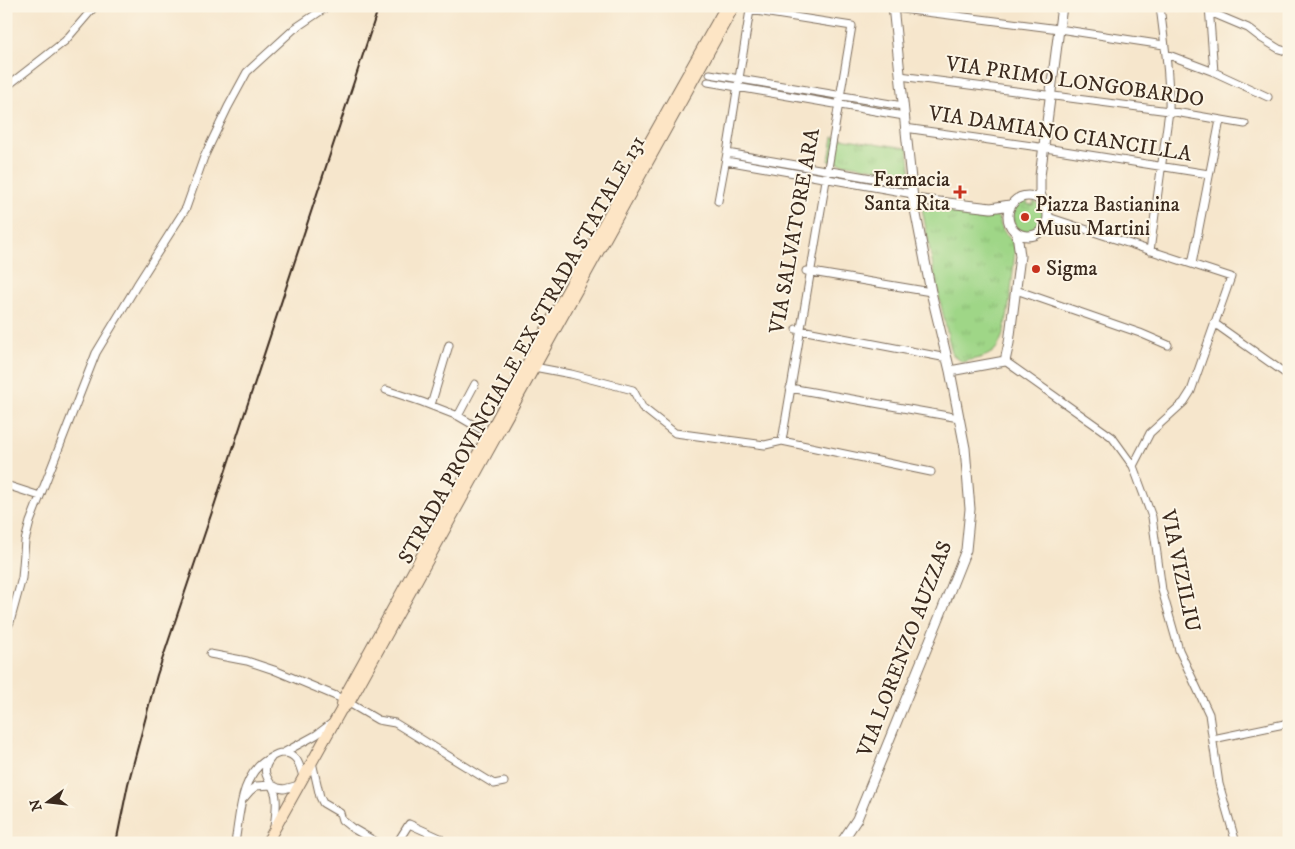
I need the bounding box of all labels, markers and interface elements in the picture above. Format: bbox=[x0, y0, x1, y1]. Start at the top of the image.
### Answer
street label: VIA PRIMO LONGOBARDO bbox=[943, 51, 1206, 113]
street label: VIA DAMIANO CIANCILLA bbox=[926, 100, 1194, 168]
street label: VIA SALVATORE ARA bbox=[764, 126, 826, 337]
street label: STRADA PROVINCIALE EX STRADA STATALE 131 bbox=[393, 131, 651, 569]
place label: Farmacia Santa Rita bbox=[864, 167, 950, 217]
marker: Farmacia Santa Rita bbox=[954, 186, 966, 198]
place label: Piazza Bastianina Musu Martini bbox=[1035, 192, 1180, 242]
marker: Piazza Bastianina Musu Martini bbox=[1019, 211, 1031, 223]
place label: Sigma bbox=[1046, 256, 1097, 282]
marker: Sigma bbox=[1030, 263, 1042, 275]
street label: VIA VIZILIU bbox=[1154, 507, 1206, 634]
street label: VIA LORENZO AUZZAS bbox=[851, 537, 958, 762]
north arrow bbox=[22, 776, 72, 826]
text: N bbox=[26, 797, 47, 813]

